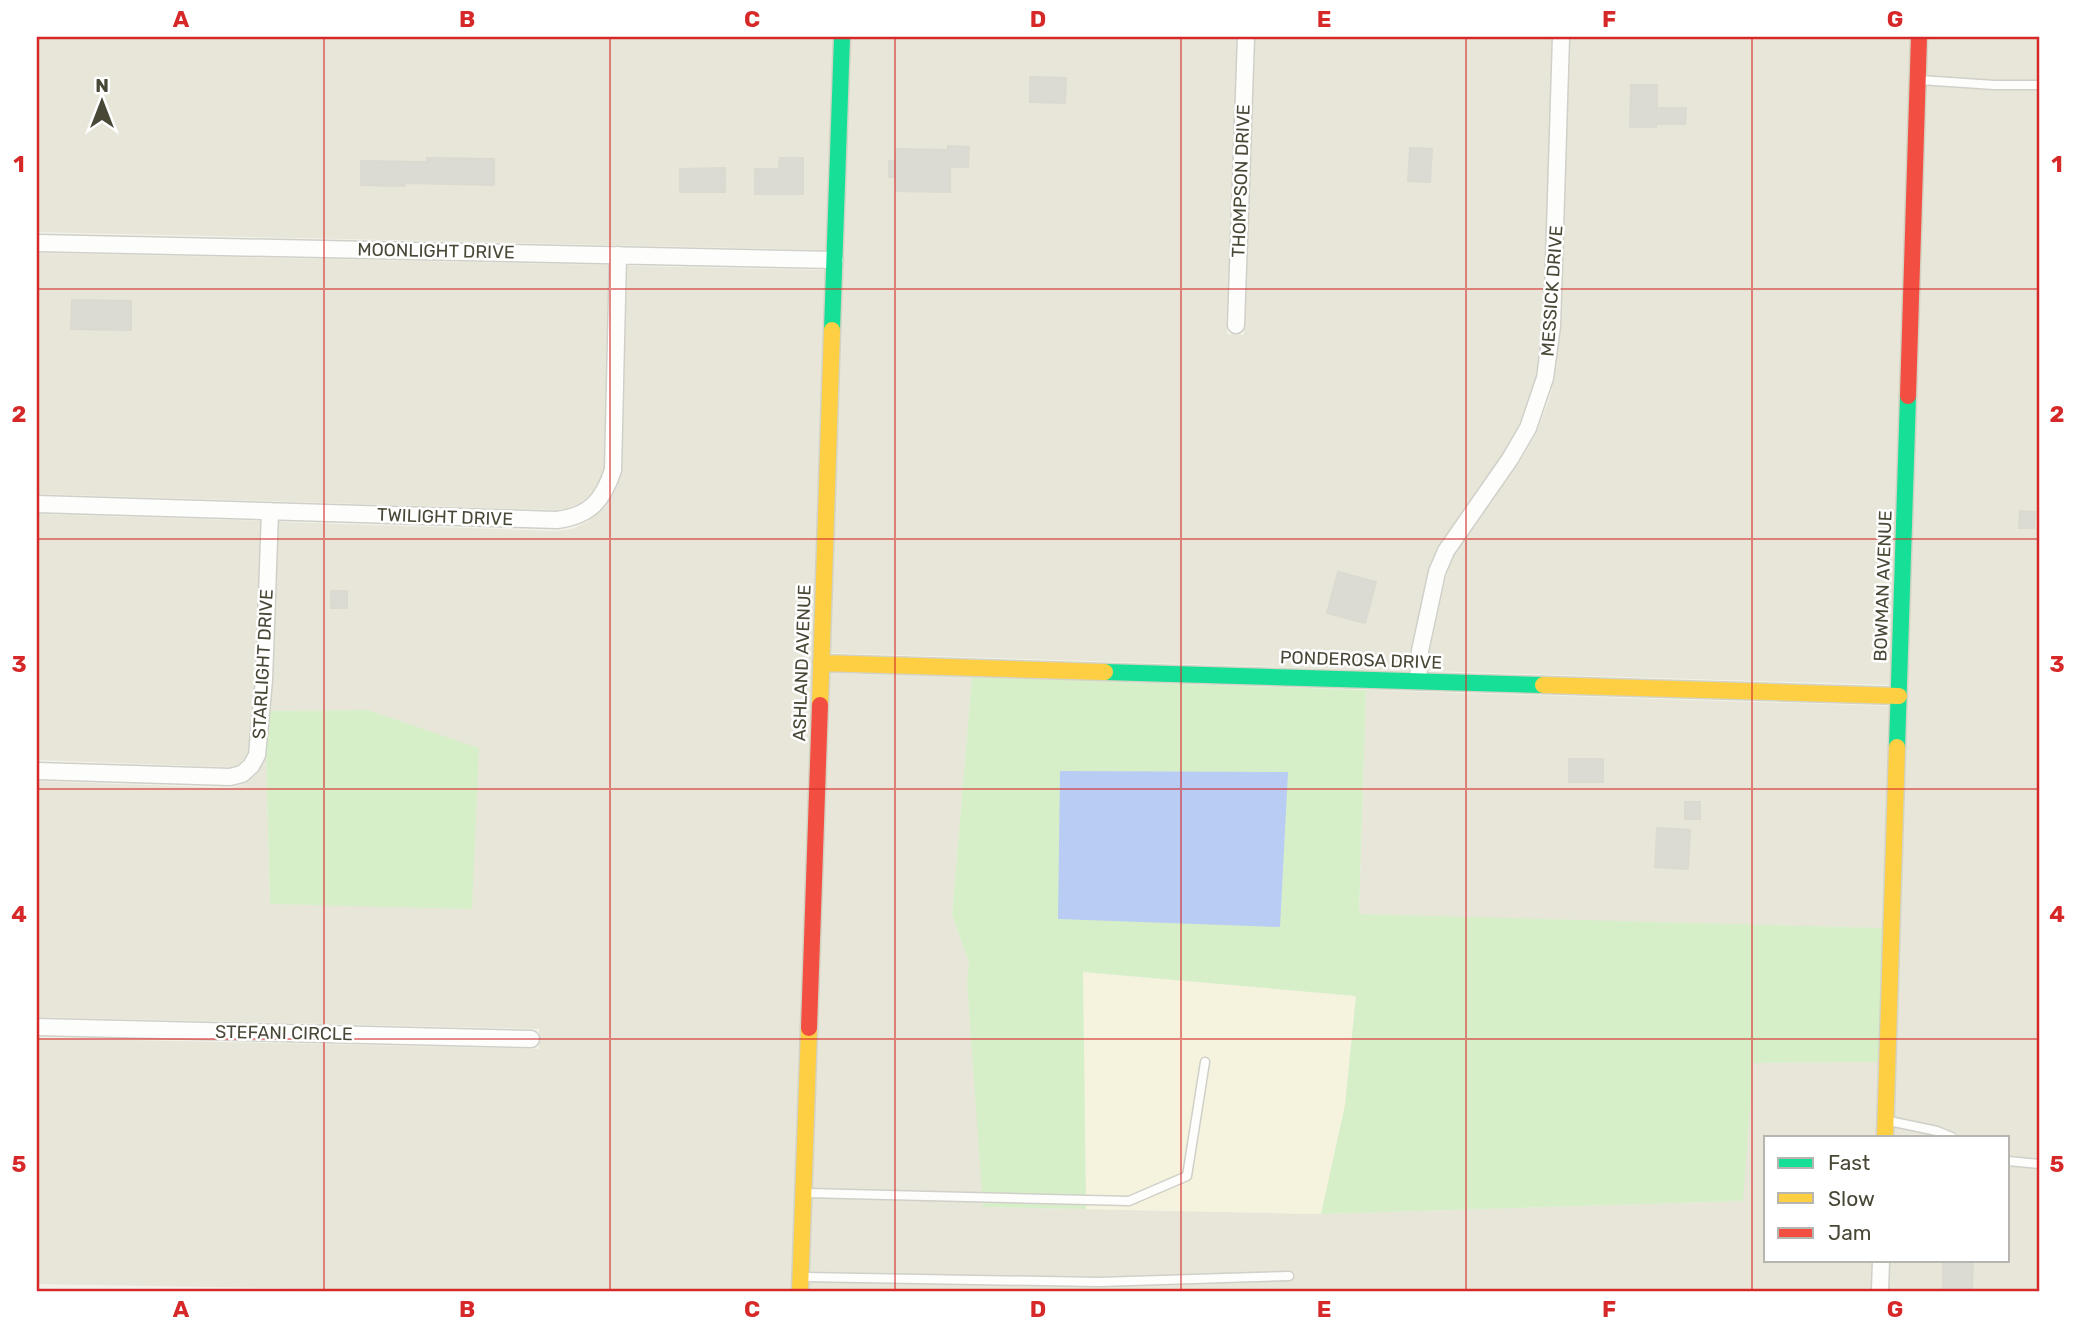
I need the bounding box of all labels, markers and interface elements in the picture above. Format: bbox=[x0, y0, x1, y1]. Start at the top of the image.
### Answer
text: A bbox=[173, 5, 190, 33]
text: B bbox=[459, 5, 475, 33]
text: C bbox=[744, 5, 760, 33]
text: D bbox=[1030, 5, 1046, 33]
text: E bbox=[1317, 5, 1331, 33]
text: F bbox=[1602, 5, 1616, 33]
text: G bbox=[1887, 5, 1903, 33]
north arrow bbox=[66, 66, 136, 136]
text: N bbox=[95, 74, 109, 97]
street label: THOMPSON DRIVE bbox=[1227, 104, 1255, 258]
text: 1 bbox=[13, 150, 25, 178]
text: 1 bbox=[2051, 150, 2063, 178]
street label: MESSICK DRIVE bbox=[1536, 225, 1568, 357]
street label: MOONLIGHT DRIVE bbox=[357, 239, 515, 263]
text: 2 bbox=[12, 400, 26, 428]
text: 2 bbox=[2050, 400, 2064, 428]
street label: TWILIGHT DRIVE bbox=[377, 504, 513, 530]
street label: BOWMAN AVENUE bbox=[1869, 510, 1897, 662]
street label: ASHLAND AVENUE bbox=[788, 584, 816, 742]
street label: STARLIGHT DRIVE bbox=[248, 588, 278, 740]
street label: PONDEROSA DRIVE bbox=[1280, 646, 1442, 674]
text: 3 bbox=[11, 650, 27, 678]
text: 3 bbox=[2049, 650, 2065, 678]
text: 4 bbox=[11, 900, 27, 928]
text: 4 bbox=[2049, 900, 2065, 928]
street label: STEFANI CIRCLE bbox=[215, 1021, 353, 1045]
legend bbox=[1764, 1136, 2010, 1262]
text: 5 bbox=[12, 1150, 27, 1178]
text: Fast bbox=[1828, 1150, 1870, 1175]
text: 5 bbox=[2050, 1150, 2065, 1178]
text: Slow bbox=[1828, 1186, 1875, 1211]
text: Jam bbox=[1828, 1220, 1872, 1245]
text: A bbox=[173, 1295, 190, 1323]
text: B bbox=[459, 1295, 475, 1323]
text: C bbox=[744, 1295, 760, 1323]
text: D bbox=[1030, 1295, 1046, 1323]
text: E bbox=[1317, 1295, 1331, 1323]
text: F bbox=[1602, 1295, 1616, 1323]
text: G bbox=[1887, 1295, 1903, 1323]

